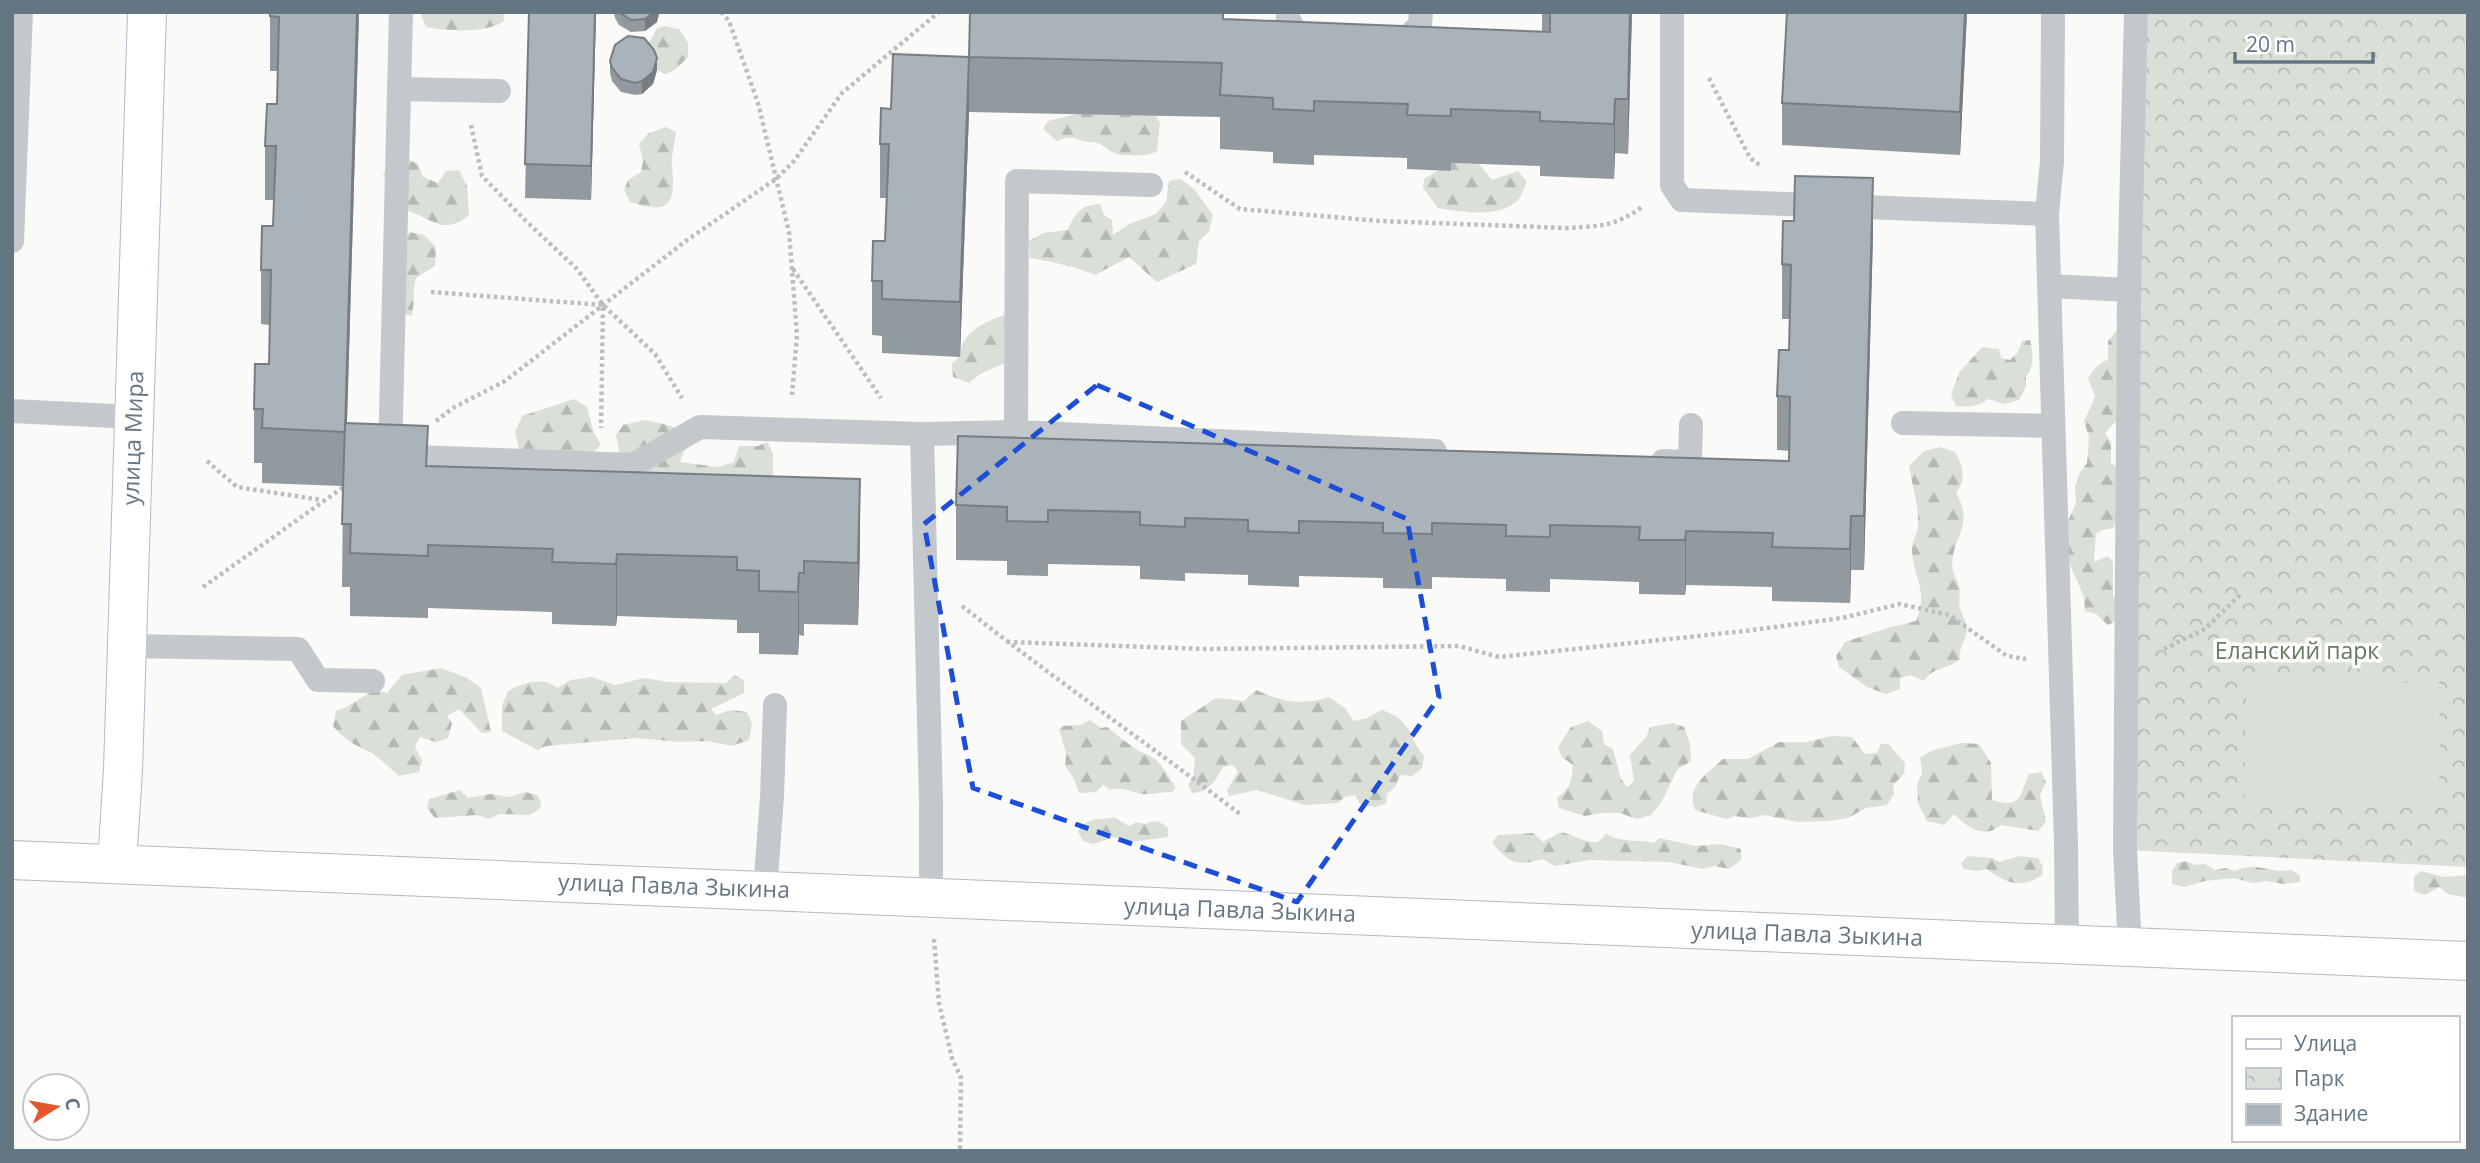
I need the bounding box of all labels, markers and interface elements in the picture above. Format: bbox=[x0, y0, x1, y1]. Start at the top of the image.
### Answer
scale bar bbox=[2235, 21, 2373, 65]
text: 20 m bbox=[2246, 30, 2295, 58]
street label: улица Мира bbox=[114, 370, 150, 506]
park label: Еланский парк bbox=[2215, 634, 2379, 666]
street label: улица Павла Зыкина bbox=[558, 865, 791, 905]
street label: улица Павла Зыкина bbox=[1124, 889, 1357, 929]
street label: улица Павла Зыкина bbox=[1691, 913, 1924, 953]
legend bbox=[2232, 1016, 2459, 1142]
text: Улица bbox=[2294, 1029, 2357, 1057]
text: Парк bbox=[2294, 1064, 2345, 1092]
north arrow bbox=[21, 1072, 91, 1142]
text: С bbox=[59, 1095, 87, 1112]
text: Здание bbox=[2294, 1099, 2368, 1127]

